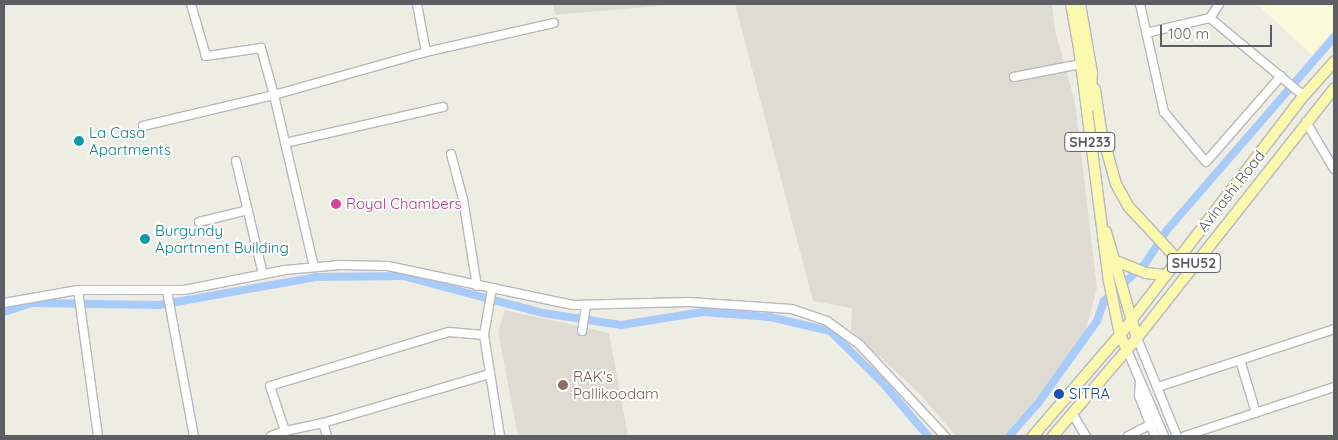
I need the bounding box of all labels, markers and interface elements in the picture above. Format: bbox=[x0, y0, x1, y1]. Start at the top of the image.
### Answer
scale bar bbox=[1163, 15, 1276, 47]
text: 100 m bbox=[1168, 24, 1209, 43]
place label: La Casa Apartments bbox=[89, 123, 171, 158]
road number: SH233 bbox=[1064, 130, 1116, 154]
marker: La Casa Apartments bbox=[73, 135, 85, 147]
street label: Avinashi Road bbox=[1194, 147, 1268, 235]
place label: Royal Chambers bbox=[346, 195, 462, 213]
marker: Royal Chambers bbox=[330, 198, 342, 210]
place label: Burgundy Apartment Building bbox=[155, 221, 289, 256]
marker: Burgundy Apartment Building bbox=[139, 233, 151, 245]
road number: SHU52 bbox=[1166, 252, 1222, 274]
place label: RAK's Pallikoodam bbox=[573, 367, 659, 402]
marker: RAK's Pallikoodam bbox=[557, 379, 569, 391]
place label: SITRA bbox=[1069, 385, 1110, 403]
marker: SITRA bbox=[1053, 388, 1065, 400]

